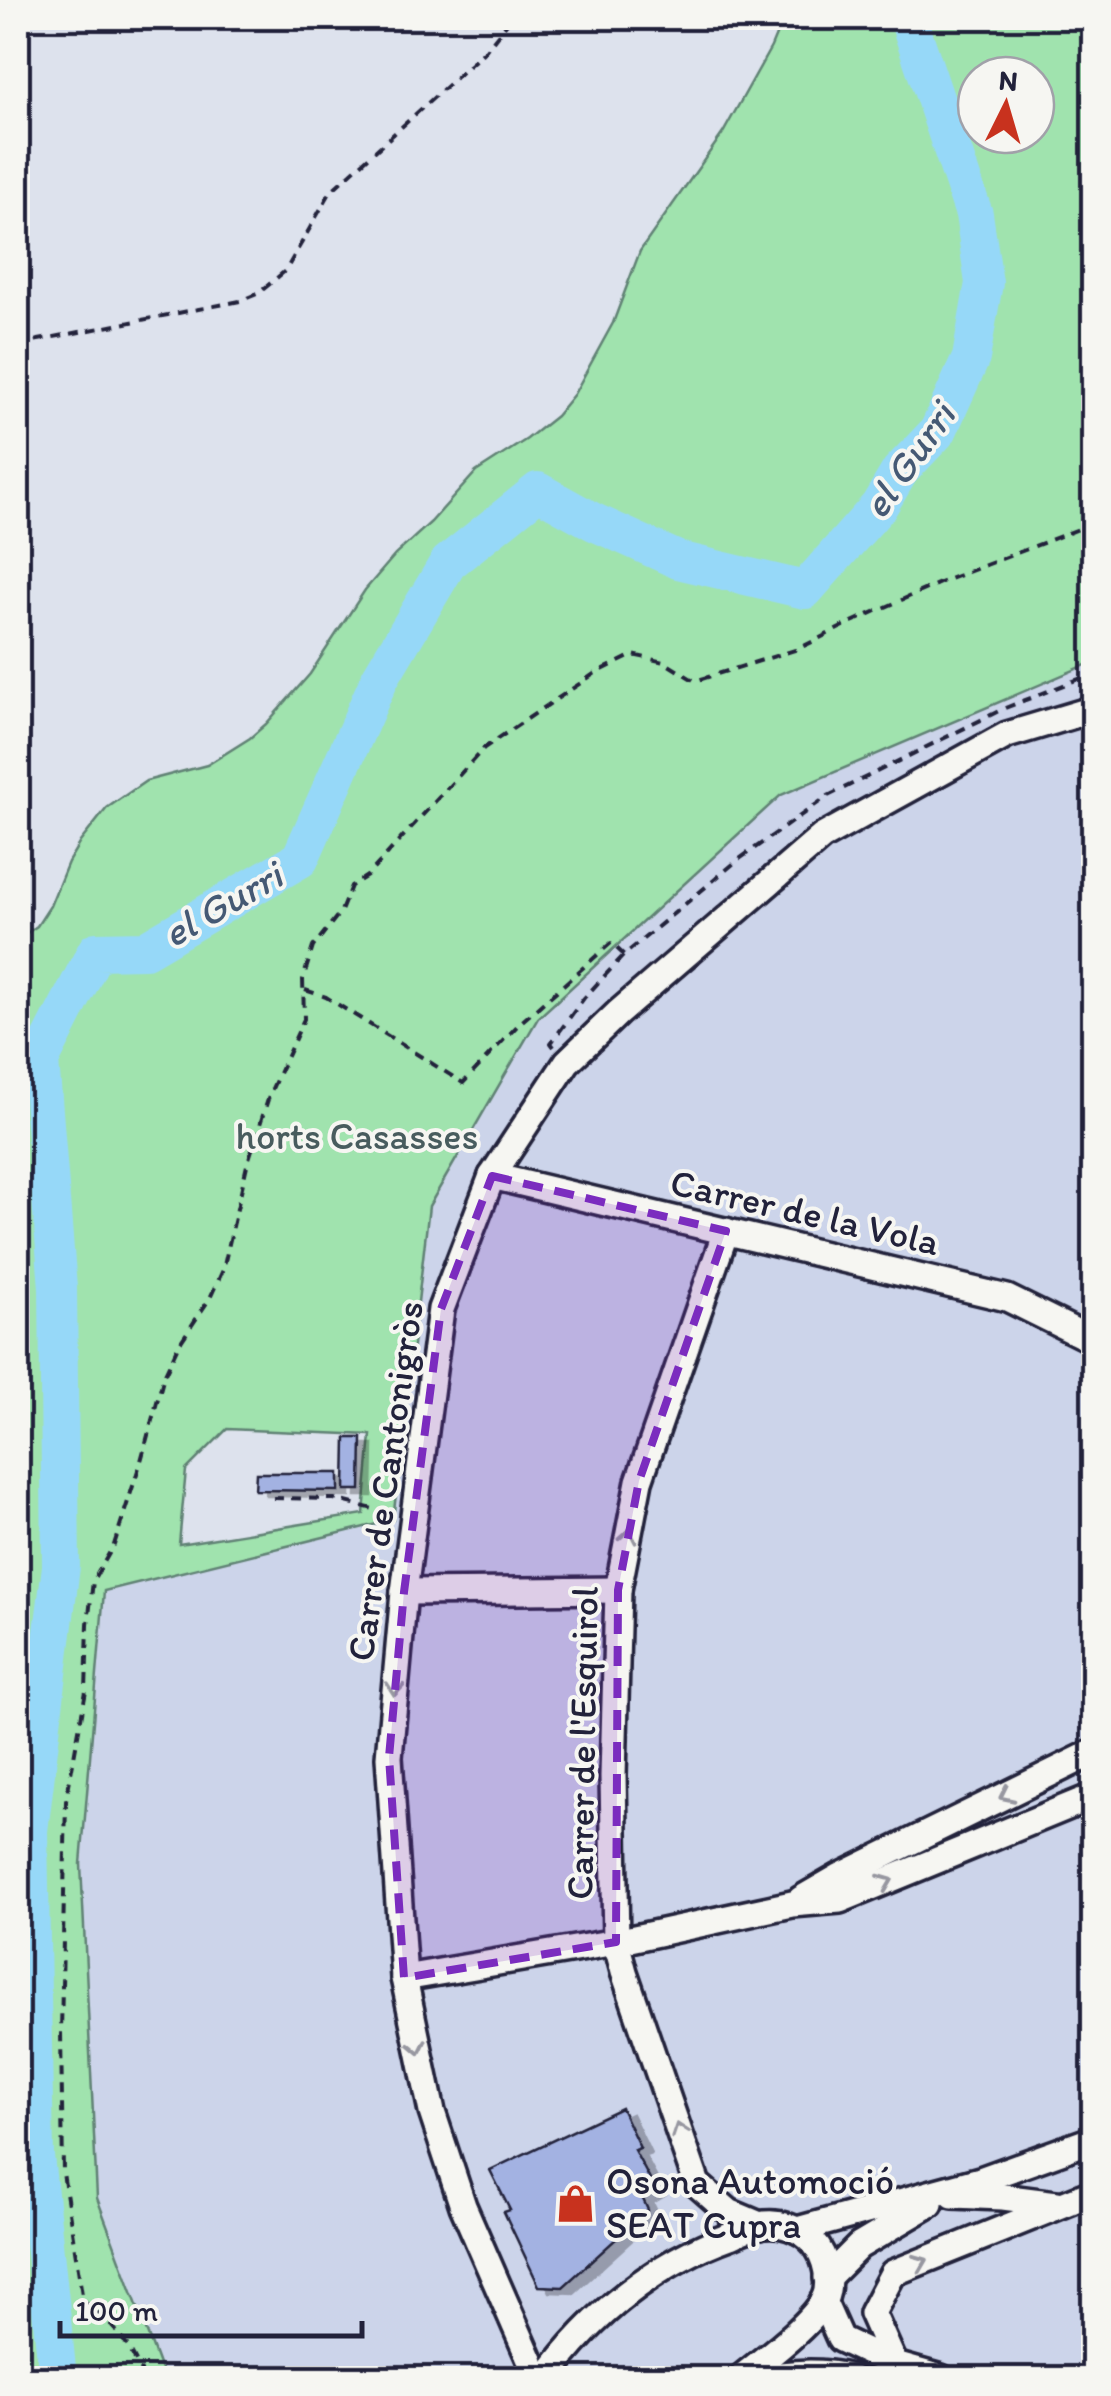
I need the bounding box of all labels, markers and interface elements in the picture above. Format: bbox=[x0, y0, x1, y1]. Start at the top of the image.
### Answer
north arrow bbox=[956, 55, 1056, 155]
text: N bbox=[997, 62, 1019, 98]
water label: el Gurri bbox=[851, 390, 967, 527]
water label: el Gurri bbox=[154, 849, 294, 957]
park label: horts Casasses bbox=[236, 1113, 478, 1159]
street label: Carrer de la Vola bbox=[666, 1159, 944, 1265]
street label: Carrer de Cantonigròs bbox=[337, 1298, 433, 1664]
one-way arrow bbox=[617, 1528, 638, 1545]
street label: Carrer de l'Esquirol bbox=[556, 1586, 608, 1900]
one-way arrow bbox=[385, 1682, 406, 1698]
one-way arrow bbox=[998, 1783, 1016, 1803]
one-way arrow bbox=[876, 1874, 894, 1894]
one-way arrow bbox=[407, 2038, 428, 2055]
one-way arrow bbox=[670, 2123, 690, 2140]
place label: Osona Automoció SEAT Cupra bbox=[606, 2158, 894, 2248]
shop icon: Osona Automoció SEAT Cupra bbox=[555, 2182, 597, 2224]
one-way arrow bbox=[911, 2253, 929, 2273]
scale bar bbox=[60, 2276, 362, 2338]
text: 100 m bbox=[75, 2292, 158, 2329]

